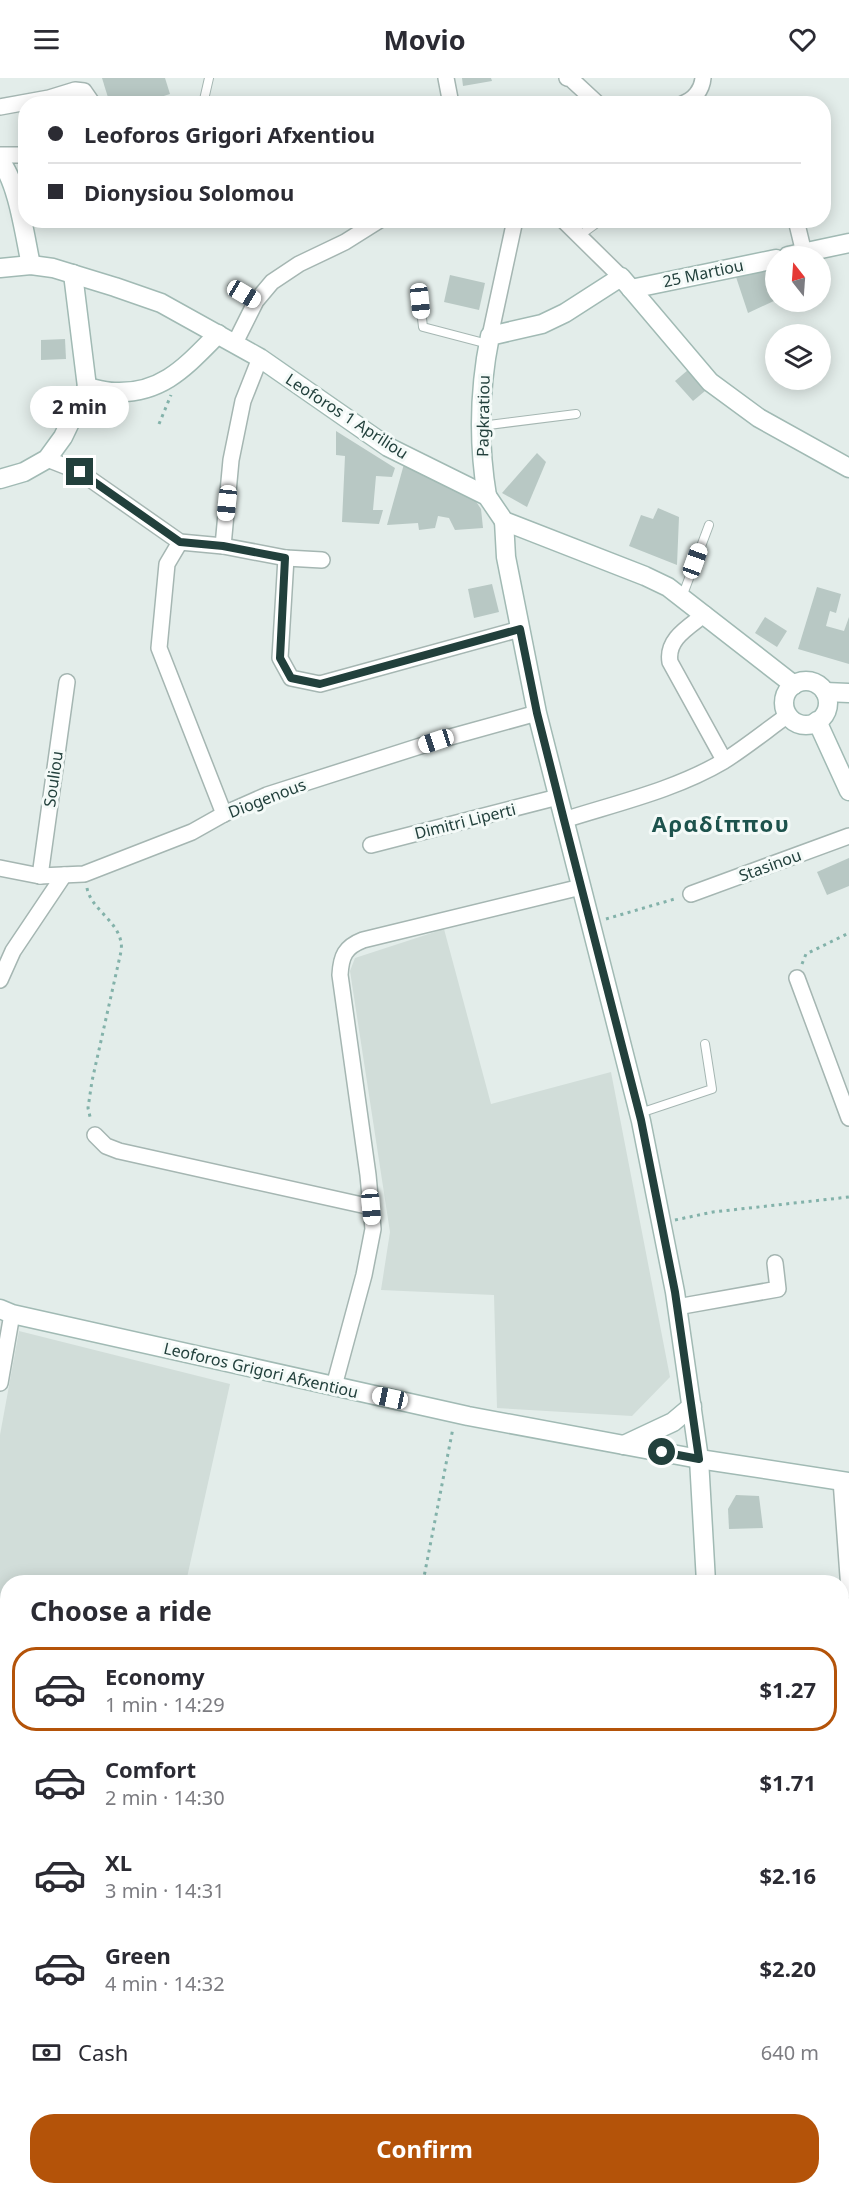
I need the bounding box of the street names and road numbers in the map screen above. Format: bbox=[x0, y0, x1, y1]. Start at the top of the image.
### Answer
street label: 25 Martiou bbox=[661, 254, 745, 292]
street label: Leoforos 1 Apriliou bbox=[281, 368, 413, 464]
street label: Pagkratiou bbox=[471, 375, 495, 457]
street label: Souliou bbox=[38, 750, 68, 808]
street label: Diogenous bbox=[225, 773, 309, 823]
street label: Dimitri Liperti bbox=[412, 798, 518, 844]
street label: Stasinou bbox=[736, 844, 804, 886]
street label: Leoforos Grigori Afxentiou bbox=[162, 1337, 360, 1403]

